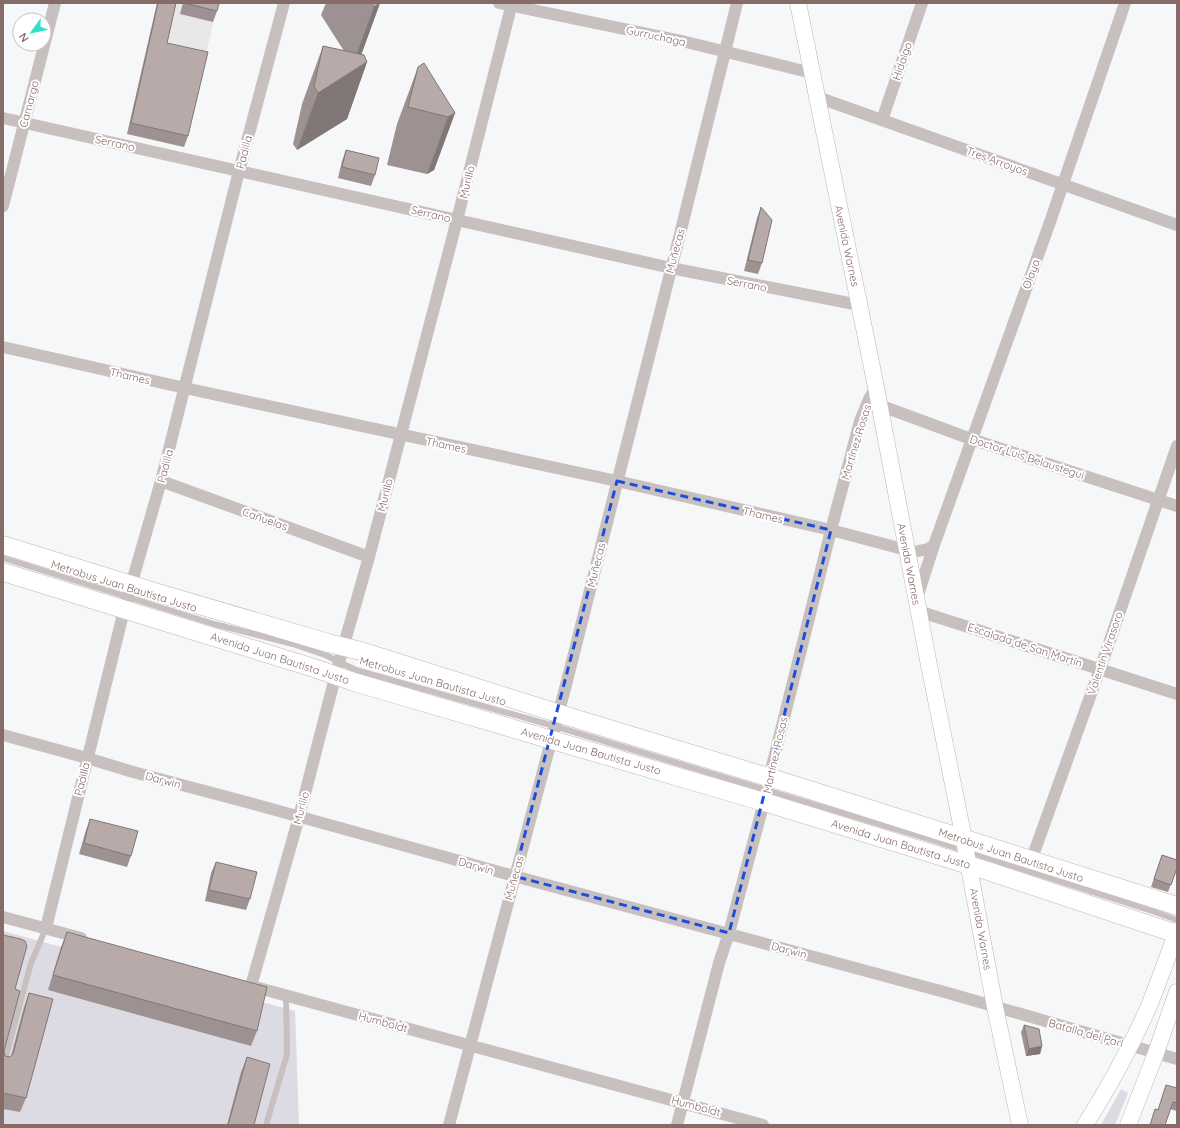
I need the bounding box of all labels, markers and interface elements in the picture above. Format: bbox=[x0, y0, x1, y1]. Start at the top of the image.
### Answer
north arrow bbox=[12, 12, 52, 52]
street label: Gurruchaga bbox=[625, 23, 687, 49]
text: N bbox=[16, 30, 32, 45]
street label: Hidalgo bbox=[889, 40, 915, 82]
street label: Camargo bbox=[16, 79, 42, 129]
street label: Serrano bbox=[94, 132, 137, 154]
street label: Padilla bbox=[233, 134, 255, 170]
street label: Tres Arroyos bbox=[964, 143, 1030, 179]
street label: Murillo bbox=[456, 164, 478, 200]
street label: Serrano bbox=[410, 203, 453, 225]
street label: Avenida Warnes bbox=[832, 204, 862, 288]
street label: Muñecas bbox=[662, 227, 688, 275]
street label: Olaya bbox=[1019, 257, 1043, 291]
street label: Serrano bbox=[726, 273, 769, 295]
street label: Thames bbox=[108, 365, 152, 387]
street label: Martínez Rosas bbox=[838, 403, 874, 481]
street label: Doctor Luis Belaustegui bbox=[968, 432, 1086, 482]
street label: Thames bbox=[425, 434, 467, 456]
street label: Padilla bbox=[154, 448, 176, 484]
street label: Murillo bbox=[374, 477, 396, 513]
street label: Cañuelas bbox=[241, 504, 289, 534]
street label: Thames bbox=[741, 504, 785, 526]
street label: Avenida Warnes bbox=[894, 522, 924, 606]
street label: Muñecas bbox=[584, 541, 608, 589]
street label: Metrobus Juan Bautista Justo bbox=[49, 557, 199, 615]
street label: Valentín Virasoro bbox=[1084, 609, 1126, 696]
street label: Escalada de San Martín bbox=[966, 620, 1084, 670]
street label: Avenida Juan Bautista Justo bbox=[209, 629, 351, 687]
street label: Metrobus Juan Bautista Justo bbox=[358, 653, 508, 709]
street label: Martínez Rosas bbox=[759, 715, 791, 795]
street label: Avenida Juan Bautista Justo bbox=[519, 724, 663, 778]
street label: Padilla bbox=[71, 761, 93, 797]
street label: Darwin bbox=[144, 769, 182, 791]
street label: Murillo bbox=[290, 790, 312, 826]
street label: Avenida Juan Bautista Justo bbox=[830, 816, 973, 872]
street label: Metrobus Juan Bautista Justo bbox=[937, 825, 1086, 885]
street label: Darwin bbox=[457, 854, 495, 878]
street label: Muñecas bbox=[501, 854, 527, 902]
street label: Avenida Warnes bbox=[967, 887, 995, 971]
street label: Darwin bbox=[770, 939, 808, 961]
street label: Humboldt bbox=[357, 1009, 409, 1035]
street label: Batalla del Pari bbox=[1047, 1016, 1125, 1050]
street label: Humboldt bbox=[670, 1093, 722, 1119]

